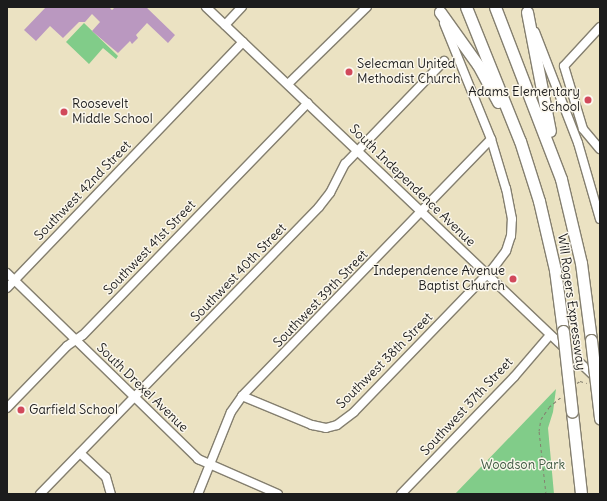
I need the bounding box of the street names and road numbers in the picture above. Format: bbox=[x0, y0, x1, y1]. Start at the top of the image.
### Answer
street label: South Independence Avenue bbox=[346, 122, 478, 250]
street label: Southwest 42nd Street bbox=[31, 138, 135, 244]
street label: Southwest 41st Street bbox=[101, 198, 199, 298]
street label: Southwest 40th Street bbox=[188, 221, 290, 325]
street label: Will Rogers Expressway bbox=[554, 233, 588, 371]
street label: Southwest 39th Street bbox=[271, 247, 371, 351]
street label: Southwest 38th Street bbox=[334, 310, 436, 412]
street label: South Drexel Avenue bbox=[93, 340, 191, 436]
street label: Southwest 37th Street bbox=[418, 355, 516, 459]

